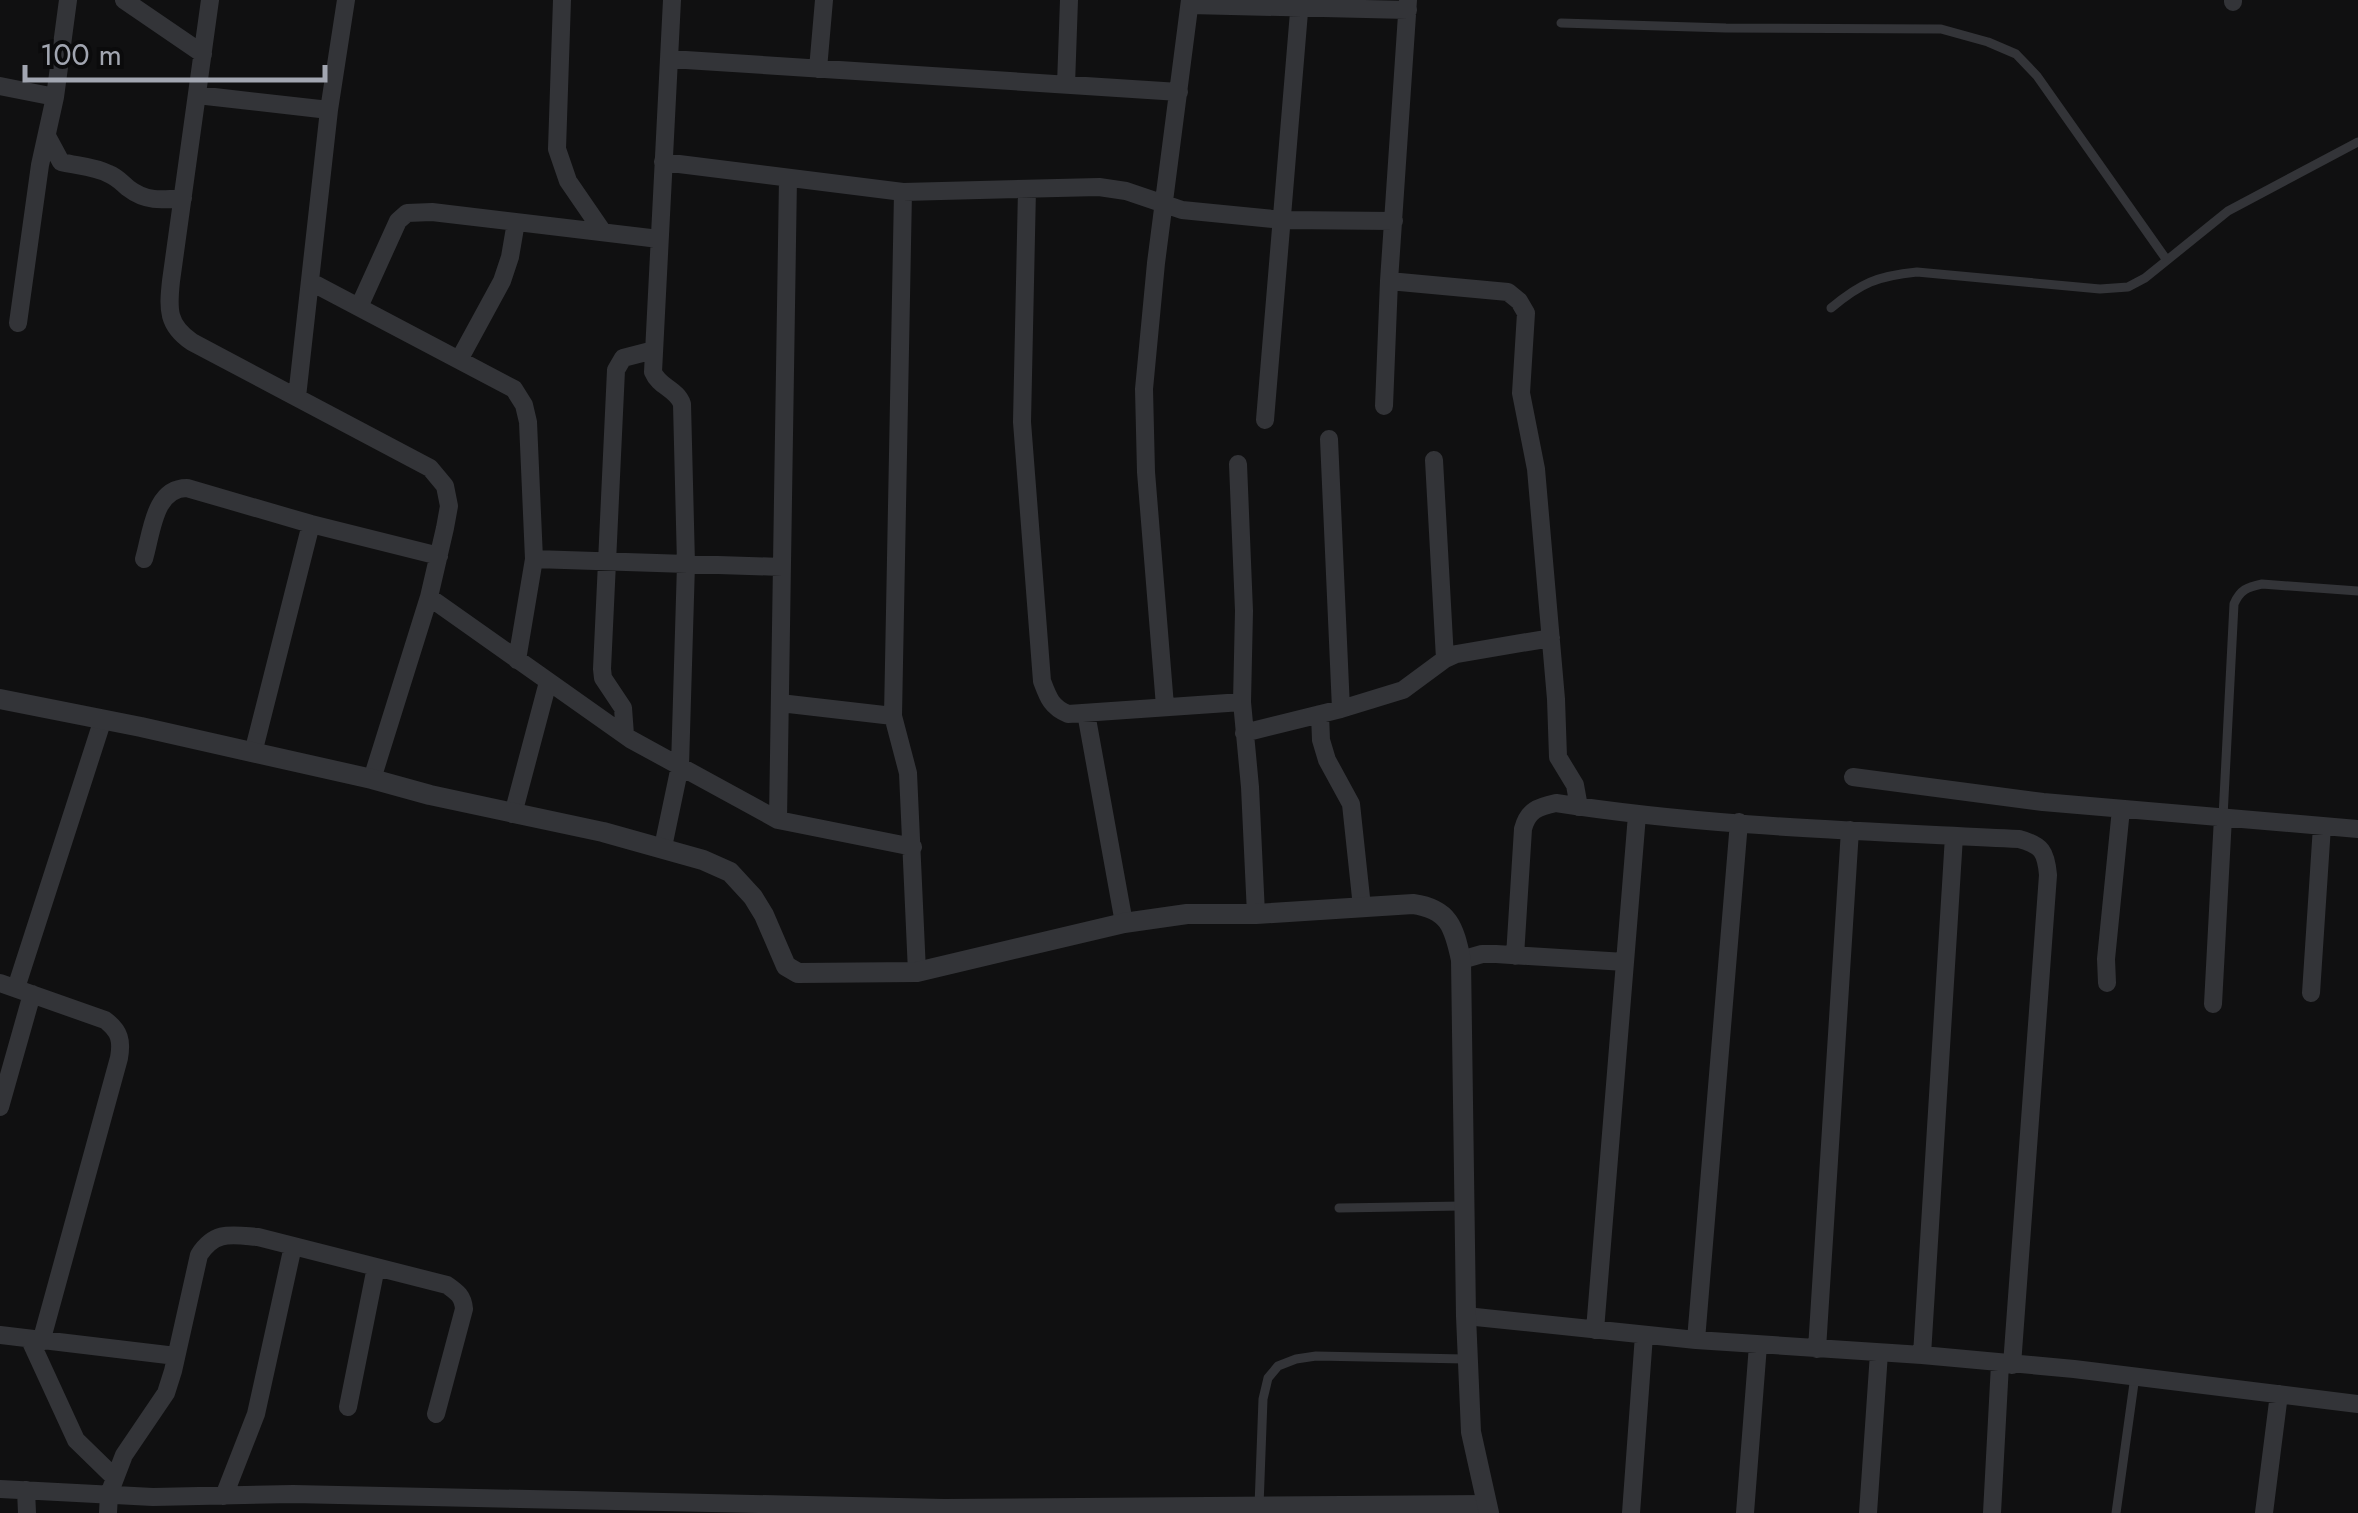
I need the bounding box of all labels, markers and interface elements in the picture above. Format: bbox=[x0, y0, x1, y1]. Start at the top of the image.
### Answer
scale bar bbox=[25, 20, 325, 82]
text: 100 m bbox=[40, 33, 122, 76]

